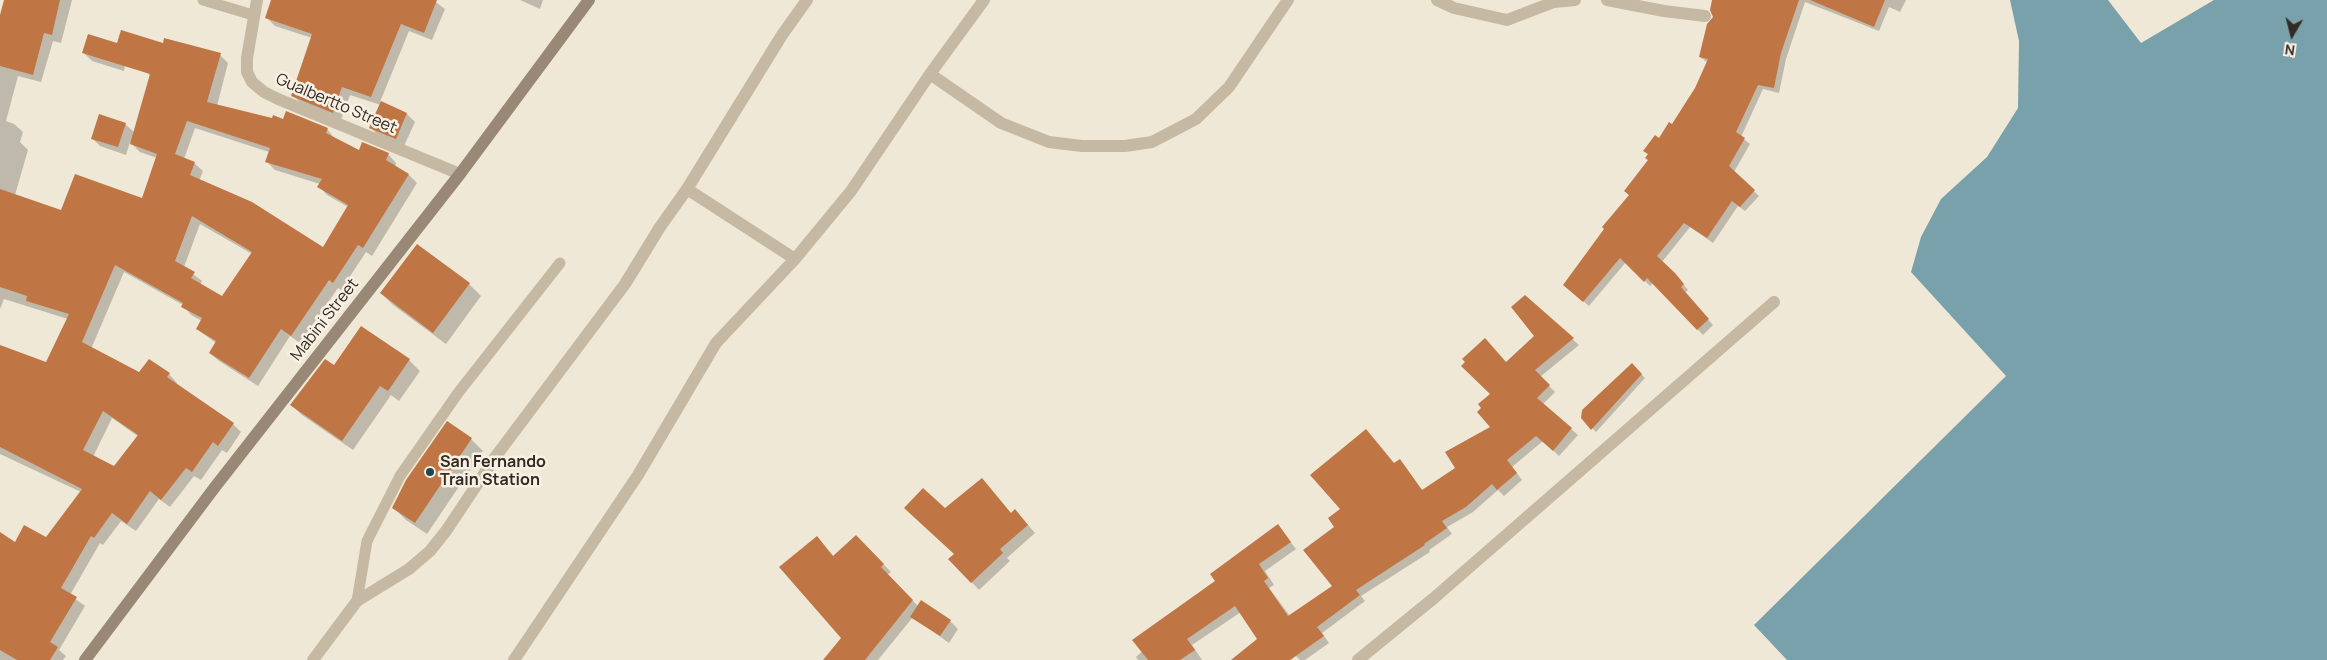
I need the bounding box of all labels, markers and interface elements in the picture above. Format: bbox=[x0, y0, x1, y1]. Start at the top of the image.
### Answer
north arrow bbox=[2267, 10, 2317, 60]
text: N bbox=[2284, 40, 2296, 60]
street label: Gualbertto Street bbox=[273, 70, 399, 138]
street label: Mabini Street bbox=[287, 275, 363, 365]
place label: San Fernando Train Station bbox=[440, 453, 546, 491]
marker: San Fernando Train Station bbox=[424, 466, 436, 478]

